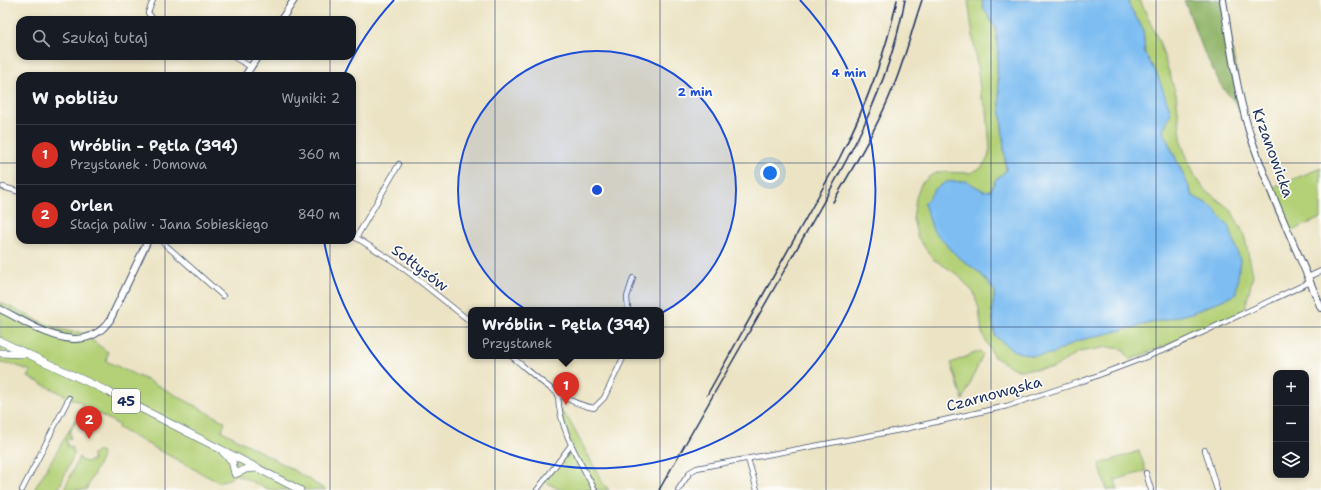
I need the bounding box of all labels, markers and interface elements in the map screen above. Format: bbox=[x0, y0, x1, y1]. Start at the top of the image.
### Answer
search box bbox=[16, 16, 356, 60]
icon: search bbox=[30, 27, 52, 49]
text: Szukaj tutaj bbox=[62, 28, 148, 48]
text: 4 min bbox=[832, 65, 867, 81]
text: 2 min bbox=[678, 84, 713, 100]
text: W pobliżu bbox=[32, 87, 118, 109]
text: Wyniki: 2 bbox=[281, 90, 340, 107]
street label: Krzanowicka bbox=[1248, 106, 1299, 201]
text: Wróblin - Pętla (394) bbox=[70, 136, 238, 156]
text: 1 bbox=[42, 146, 48, 163]
text: 360 m bbox=[298, 146, 340, 163]
text: Przystanek · Domowa bbox=[70, 156, 207, 173]
your location bbox=[760, 163, 780, 183]
centre of rings bbox=[590, 183, 604, 197]
text: Orlen bbox=[70, 196, 113, 216]
text: 2 bbox=[40, 206, 50, 223]
text: 840 m bbox=[298, 206, 340, 223]
text: Stacja paliw · Jana Sobieskiego bbox=[70, 216, 268, 233]
street label: Sołtysów bbox=[387, 240, 453, 296]
popup bbox=[468, 307, 664, 359]
text: Wróblin - Pętla (394) bbox=[482, 315, 650, 335]
text: Przystanek bbox=[482, 335, 552, 352]
map controls bbox=[1273, 370, 1309, 478]
button: + bbox=[1273, 370, 1309, 406]
street label: Czarnowąska bbox=[944, 371, 1045, 416]
pin: 1 bbox=[553, 372, 579, 405]
road number: 45 bbox=[112, 389, 140, 413]
pin: 2 bbox=[76, 406, 102, 439]
button: − bbox=[1273, 406, 1309, 442]
button: layers bbox=[1273, 442, 1309, 478]

